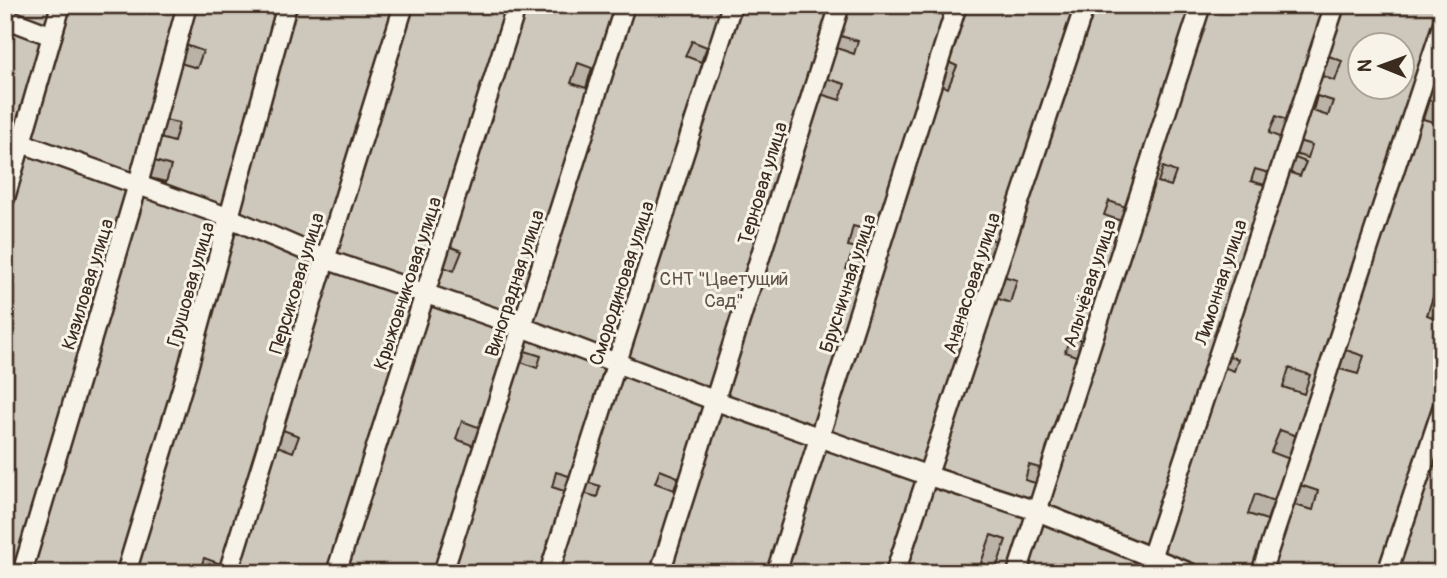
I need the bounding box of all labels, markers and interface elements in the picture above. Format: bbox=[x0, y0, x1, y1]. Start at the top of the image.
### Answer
north arrow bbox=[1346, 32, 1416, 102]
text: N bbox=[1353, 59, 1377, 72]
street label: Терновая улица bbox=[733, 119, 793, 248]
street label: Крыжовниковая улица bbox=[369, 194, 447, 373]
street label: Смородиновая улица bbox=[584, 198, 660, 369]
street label: Виноградная улица bbox=[480, 207, 550, 360]
street label: Ананасовая улица bbox=[938, 209, 1006, 357]
street label: Персиковая улица bbox=[264, 210, 330, 357]
street label: Брусничная улица bbox=[814, 211, 882, 356]
street label: Кизиловая улица bbox=[57, 216, 119, 353]
street label: Алычёвая улица bbox=[1058, 216, 1122, 350]
street label: Лимонная улица bbox=[1189, 216, 1253, 349]
street label: Грушовая улица bbox=[162, 219, 220, 349]
park label: СНТ "Цветущий Сад" bbox=[660, 267, 788, 313]

